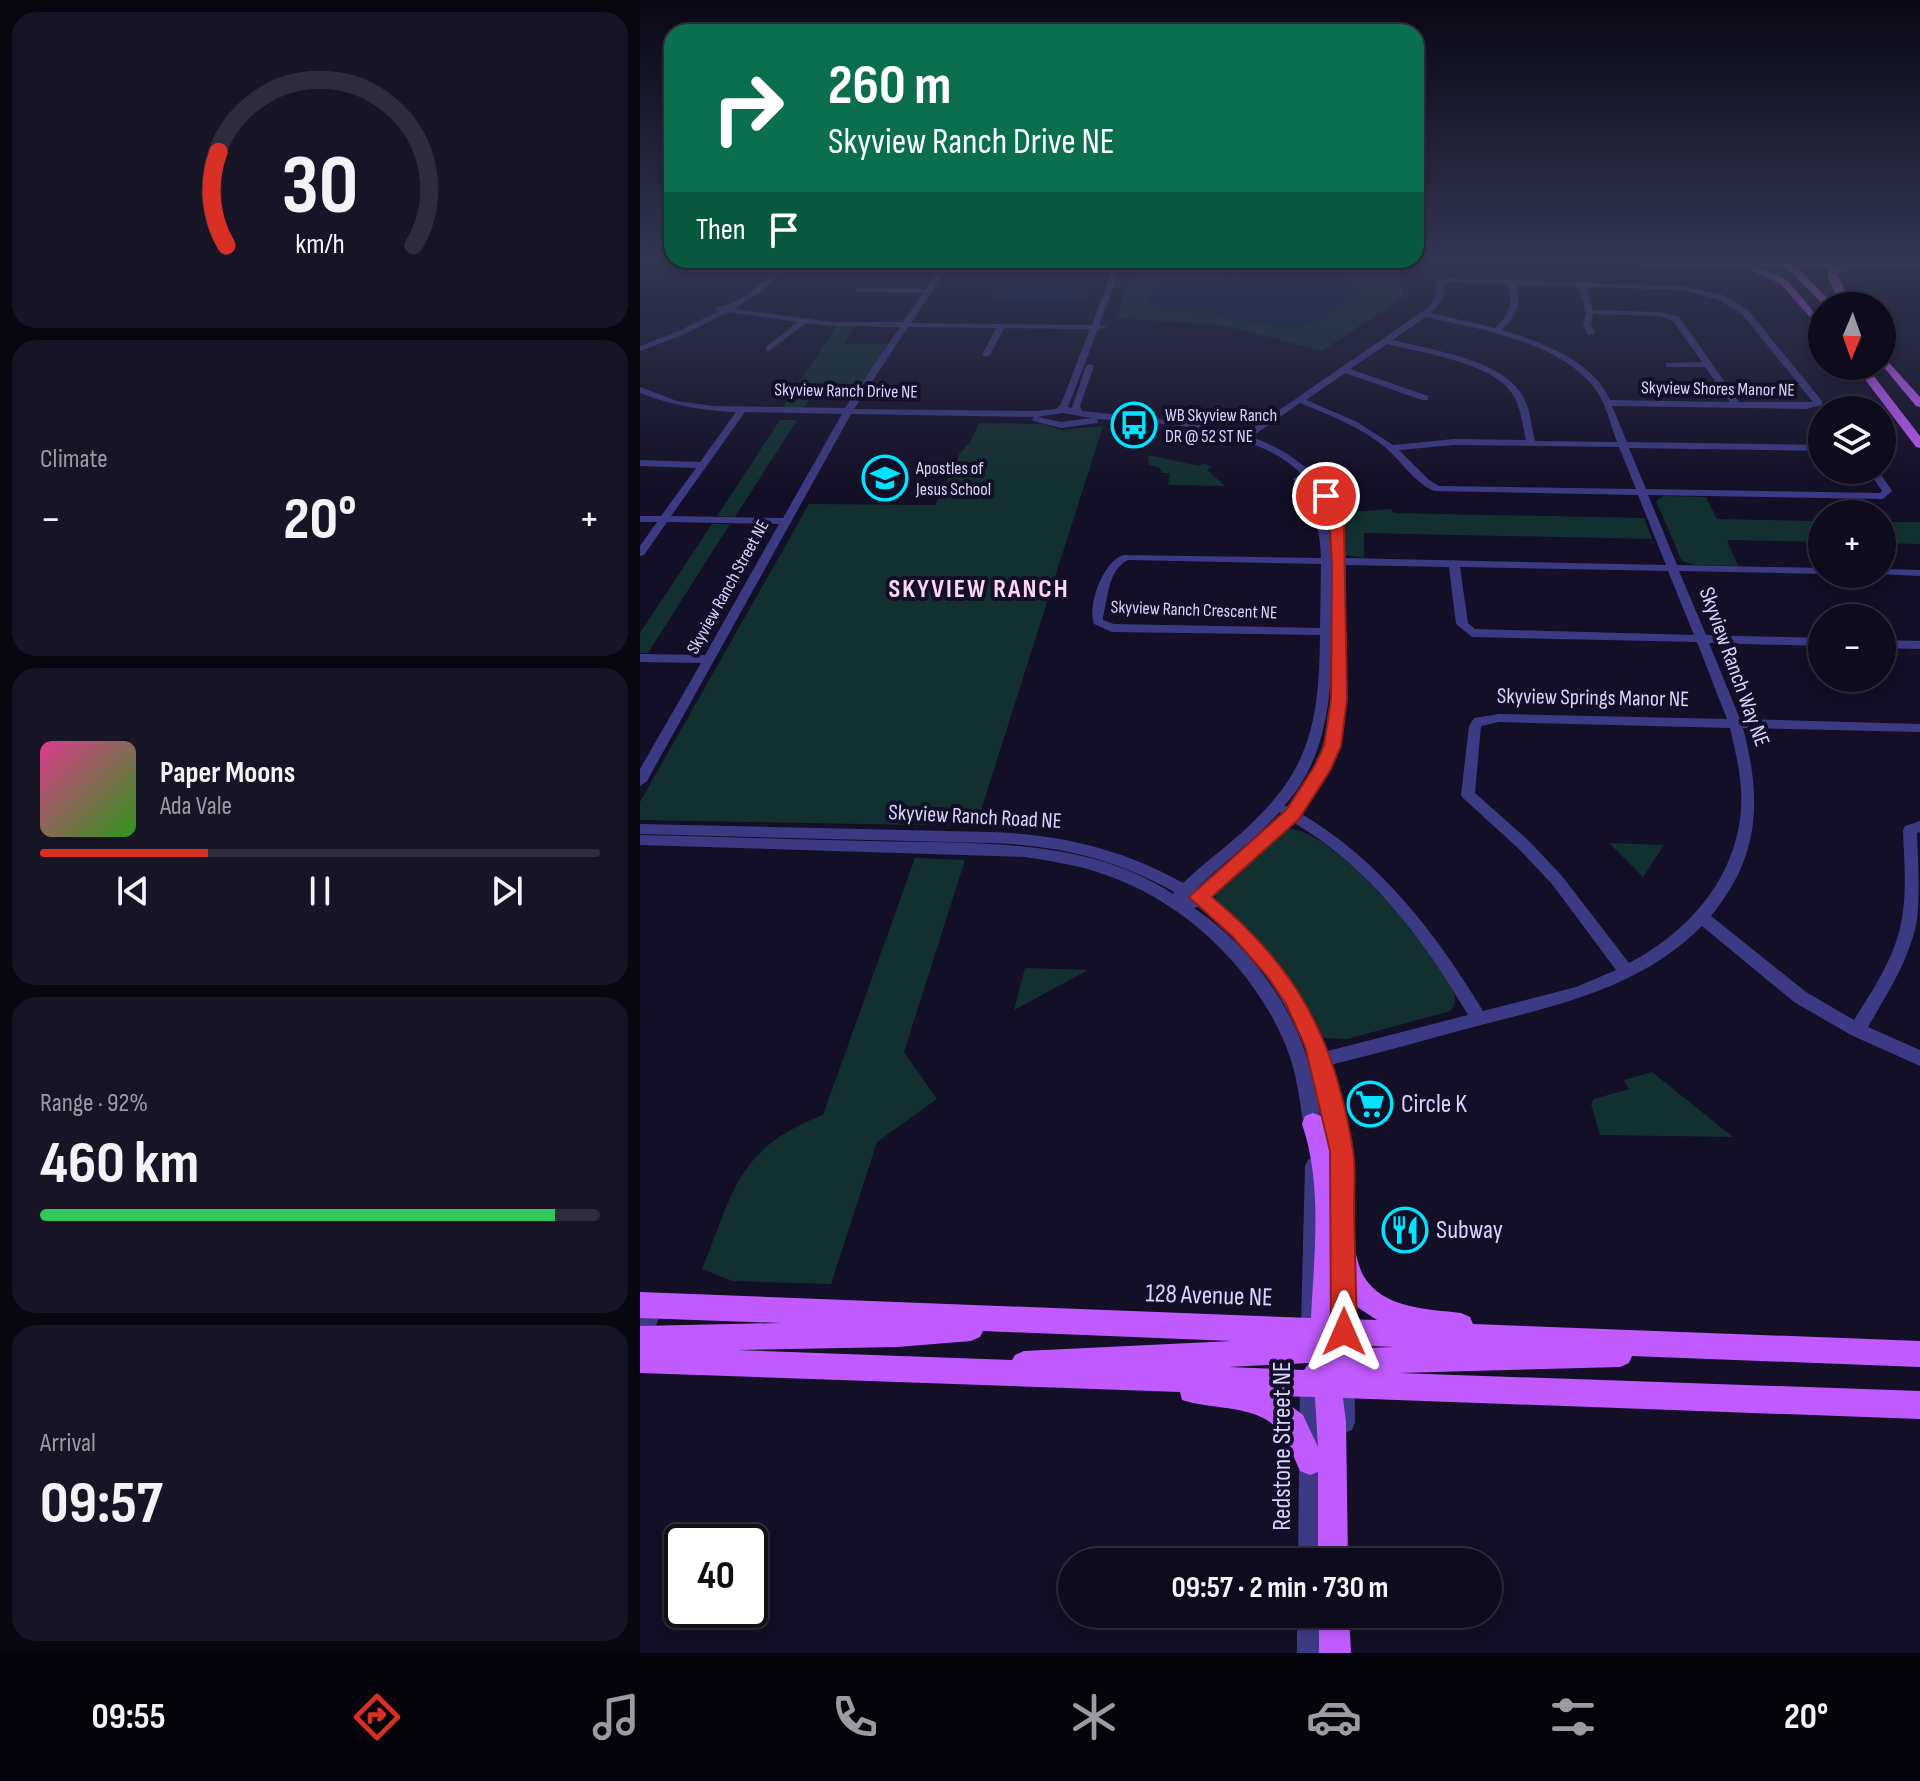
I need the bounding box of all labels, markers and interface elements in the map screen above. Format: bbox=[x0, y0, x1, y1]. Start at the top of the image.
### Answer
text: 260 m bbox=[828, 53, 951, 120]
icon: right bbox=[696, 56, 800, 160]
text: Skyview Ranch Drive NE bbox=[828, 121, 1115, 164]
text: 30 bbox=[282, 137, 358, 237]
icon: arrive bbox=[762, 208, 806, 252]
text: Then bbox=[696, 212, 746, 248]
text: km/h bbox=[295, 227, 345, 262]
north arrow bbox=[1808, 292, 1896, 380]
map controls bbox=[1808, 292, 1896, 692]
street label: Skyview Shores Manor NE bbox=[1641, 377, 1795, 401]
street label: Skyview Ranch Drive NE bbox=[774, 379, 918, 403]
button: layers bbox=[1808, 396, 1896, 484]
bus stop icon: WB Skyview Ranch DR @ 52 ST NE bbox=[1110, 401, 1158, 449]
place label: WB Skyview Ranch DR @ 52 ST NE bbox=[1165, 405, 1277, 447]
text: Climate bbox=[40, 444, 108, 475]
school or university icon: Apostles of Jesus School bbox=[861, 454, 909, 502]
place label: Apostles of Jesus School bbox=[915, 458, 991, 500]
pin bbox=[1292, 462, 1360, 530]
icon: arrive bbox=[1304, 474, 1348, 518]
text: 20° bbox=[283, 484, 357, 556]
text: − bbox=[40, 493, 62, 546]
text: + bbox=[578, 493, 600, 546]
button: + bbox=[1808, 500, 1896, 588]
street label: Skyview Ranch Street NE bbox=[682, 516, 774, 658]
district label: SKYVIEW RANCH bbox=[888, 574, 1070, 605]
street label: Skyview Ranch Way NE bbox=[1693, 584, 1775, 750]
street label: Skyview Ranch Crescent NE bbox=[1110, 597, 1278, 623]
button: − bbox=[1808, 604, 1896, 692]
street label: Skyview Springs Manor NE bbox=[1497, 683, 1689, 713]
text: Paper Moons bbox=[160, 755, 295, 791]
text: Ada Vale bbox=[160, 791, 232, 822]
street label: Skyview Ranch Road NE bbox=[888, 799, 1062, 835]
icon: previous bbox=[111, 869, 155, 913]
icon: pause bbox=[298, 869, 342, 913]
icon: next bbox=[485, 869, 529, 913]
supermarket icon: Circle K bbox=[1346, 1080, 1394, 1128]
text: Range · 92% bbox=[40, 1088, 148, 1119]
place label: Circle K bbox=[1401, 1089, 1467, 1120]
text: 460 km bbox=[40, 1128, 199, 1200]
restaurant icon: Subway bbox=[1381, 1206, 1429, 1254]
place label: Subway bbox=[1436, 1215, 1503, 1246]
street label: 128 Avenue NE bbox=[1145, 1278, 1273, 1314]
position arrow bbox=[1302, 1290, 1386, 1374]
street label: Redstone Street NE bbox=[1267, 1361, 1298, 1531]
text: Arrival bbox=[40, 1428, 96, 1459]
text: 09:57 bbox=[40, 1468, 163, 1540]
speed limit sign: 40 bbox=[664, 1524, 768, 1628]
text: 09:57 · 2 min · 730 m bbox=[1172, 1570, 1388, 1606]
icon: directions bbox=[349, 1689, 405, 1745]
icon: music bbox=[588, 1689, 644, 1745]
icon: phone bbox=[827, 1689, 883, 1745]
icon: climate bbox=[1066, 1689, 1122, 1745]
icon: car bbox=[1306, 1689, 1362, 1745]
icon: filters bbox=[1545, 1689, 1601, 1745]
text: 09:55 bbox=[92, 1696, 165, 1739]
text: 20° bbox=[1784, 1696, 1828, 1739]

